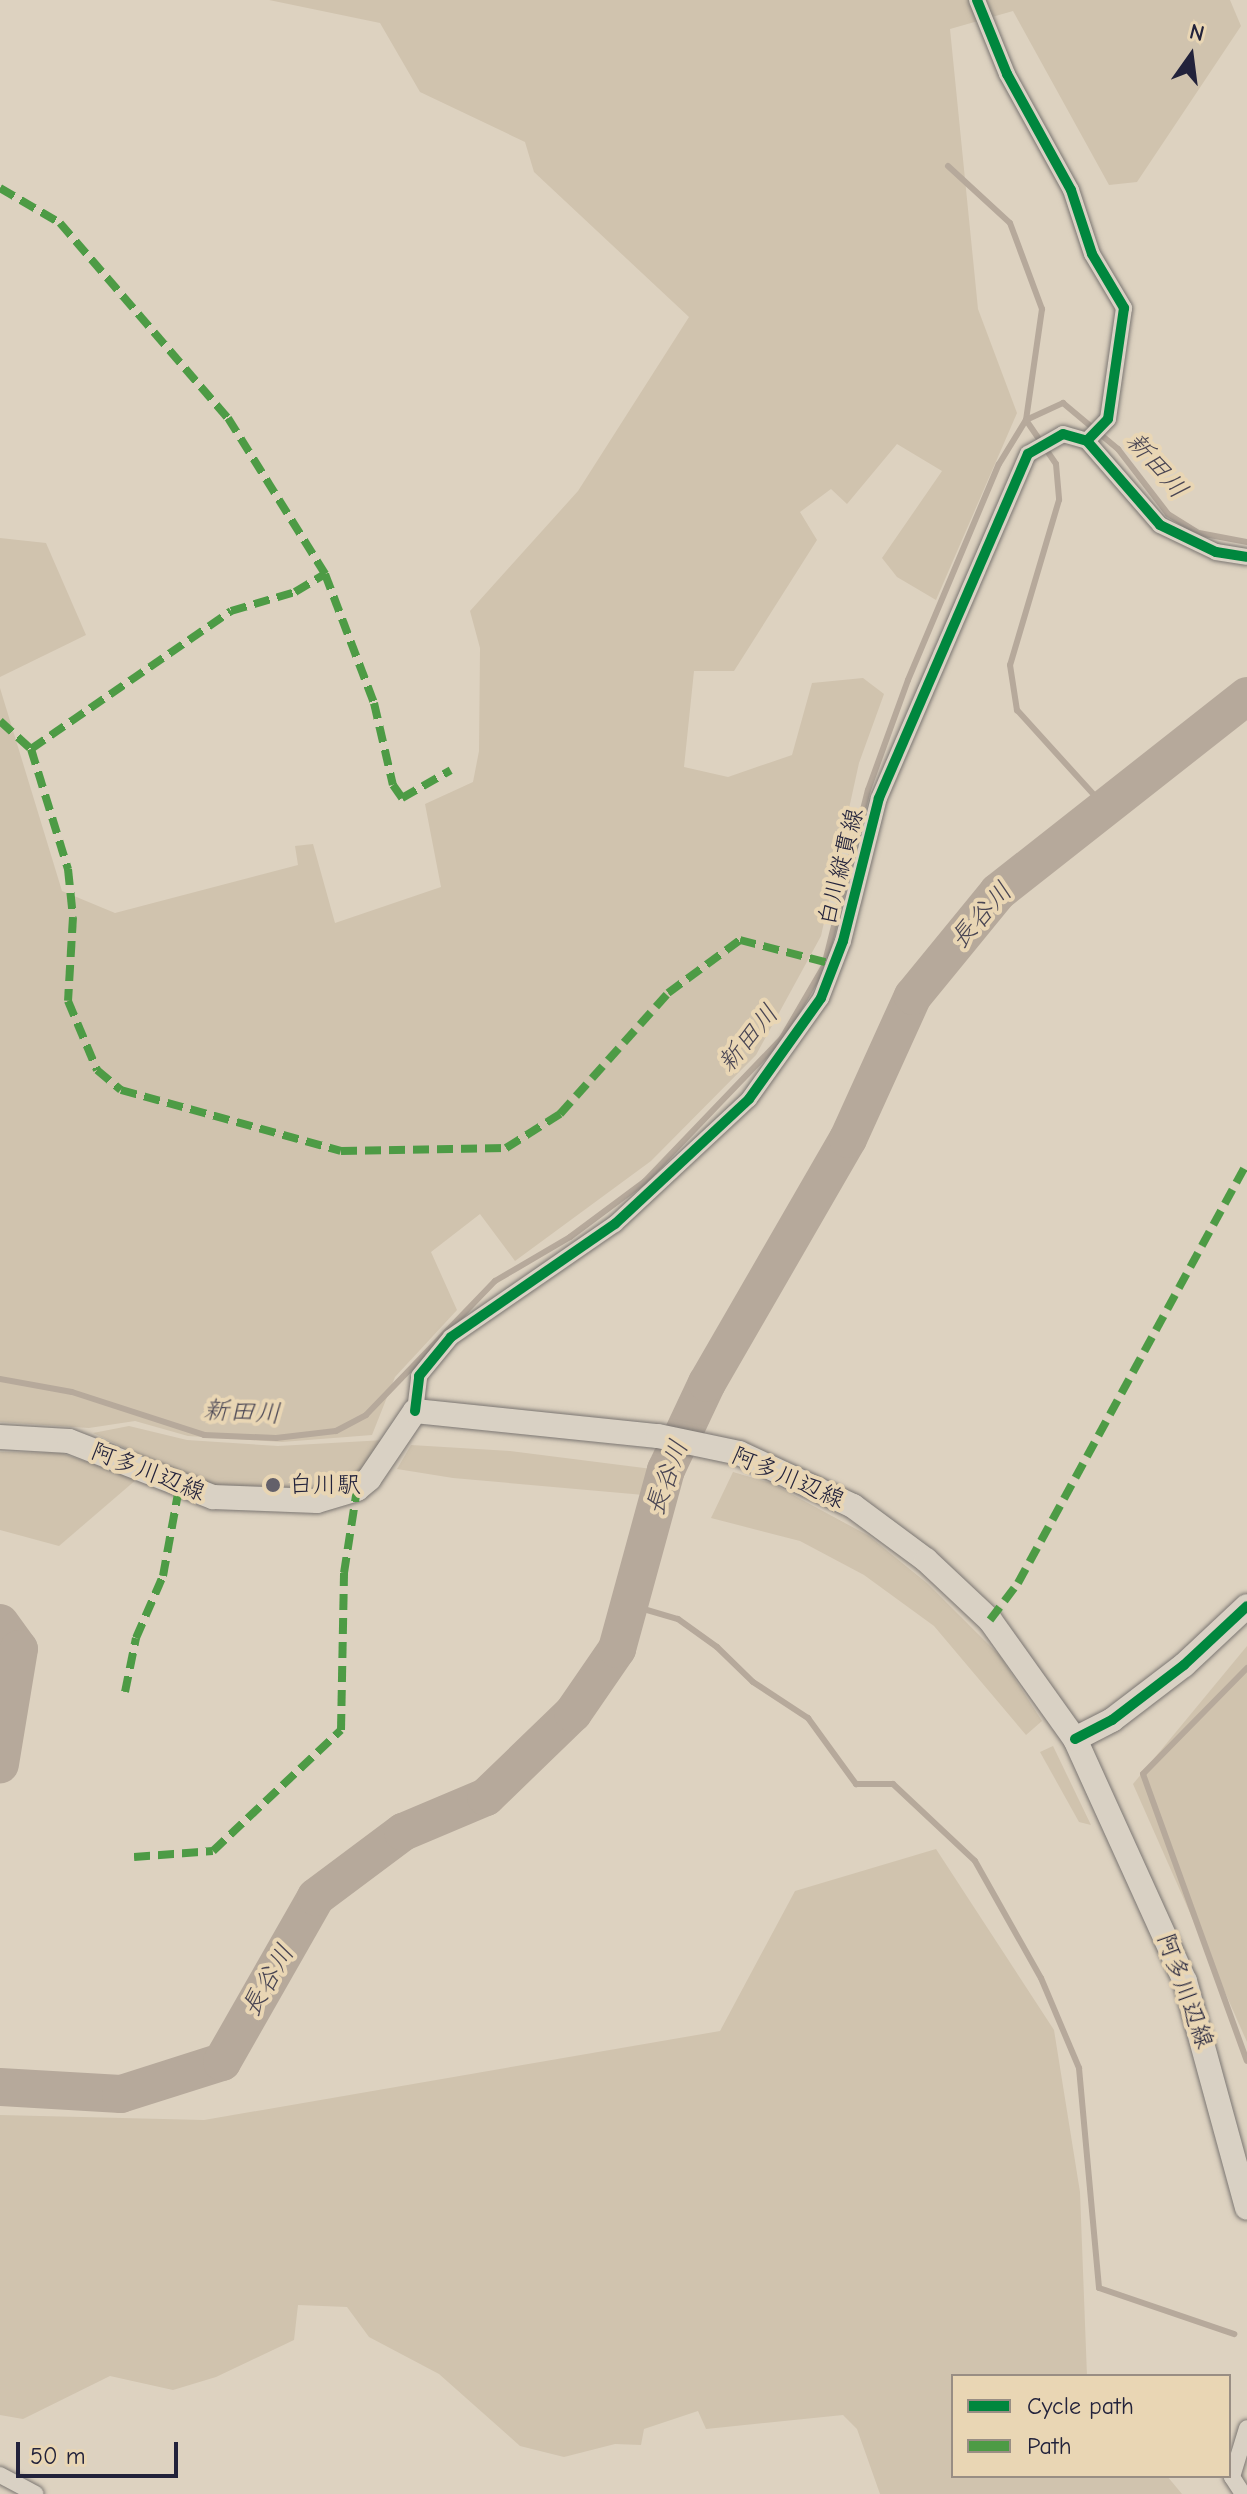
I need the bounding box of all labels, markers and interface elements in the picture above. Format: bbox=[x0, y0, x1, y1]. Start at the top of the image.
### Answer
north arrow bbox=[1151, 16, 1231, 96]
text: N bbox=[1187, 18, 1207, 47]
water label: 新田川 bbox=[1119, 426, 1193, 506]
street label: 白川縦貫線 bbox=[813, 805, 869, 929]
water label: 長谷川 bbox=[944, 877, 1020, 955]
water label: 新田川 bbox=[712, 999, 786, 1079]
water label: 新田川 bbox=[202, 1395, 282, 1431]
water label: 長谷川 bbox=[640, 1436, 696, 1520]
street label: 阿多川辺線 bbox=[87, 1437, 209, 1507]
street label: 阿多川辺線 bbox=[727, 1441, 849, 1515]
place label: 白川駅 bbox=[289, 1471, 361, 1499]
marker: 白川駅 bbox=[264, 1476, 282, 1494]
street label: 阿多川辺線 bbox=[1151, 1930, 1219, 2052]
water label: 長谷川 bbox=[236, 1939, 302, 2023]
legend bbox=[951, 2374, 1231, 2478]
text: Cycle path bbox=[1027, 2392, 1134, 2420]
scale bar bbox=[20, 2426, 182, 2476]
text: Path bbox=[1027, 2432, 1072, 2460]
text: 50 m bbox=[30, 2442, 86, 2470]

